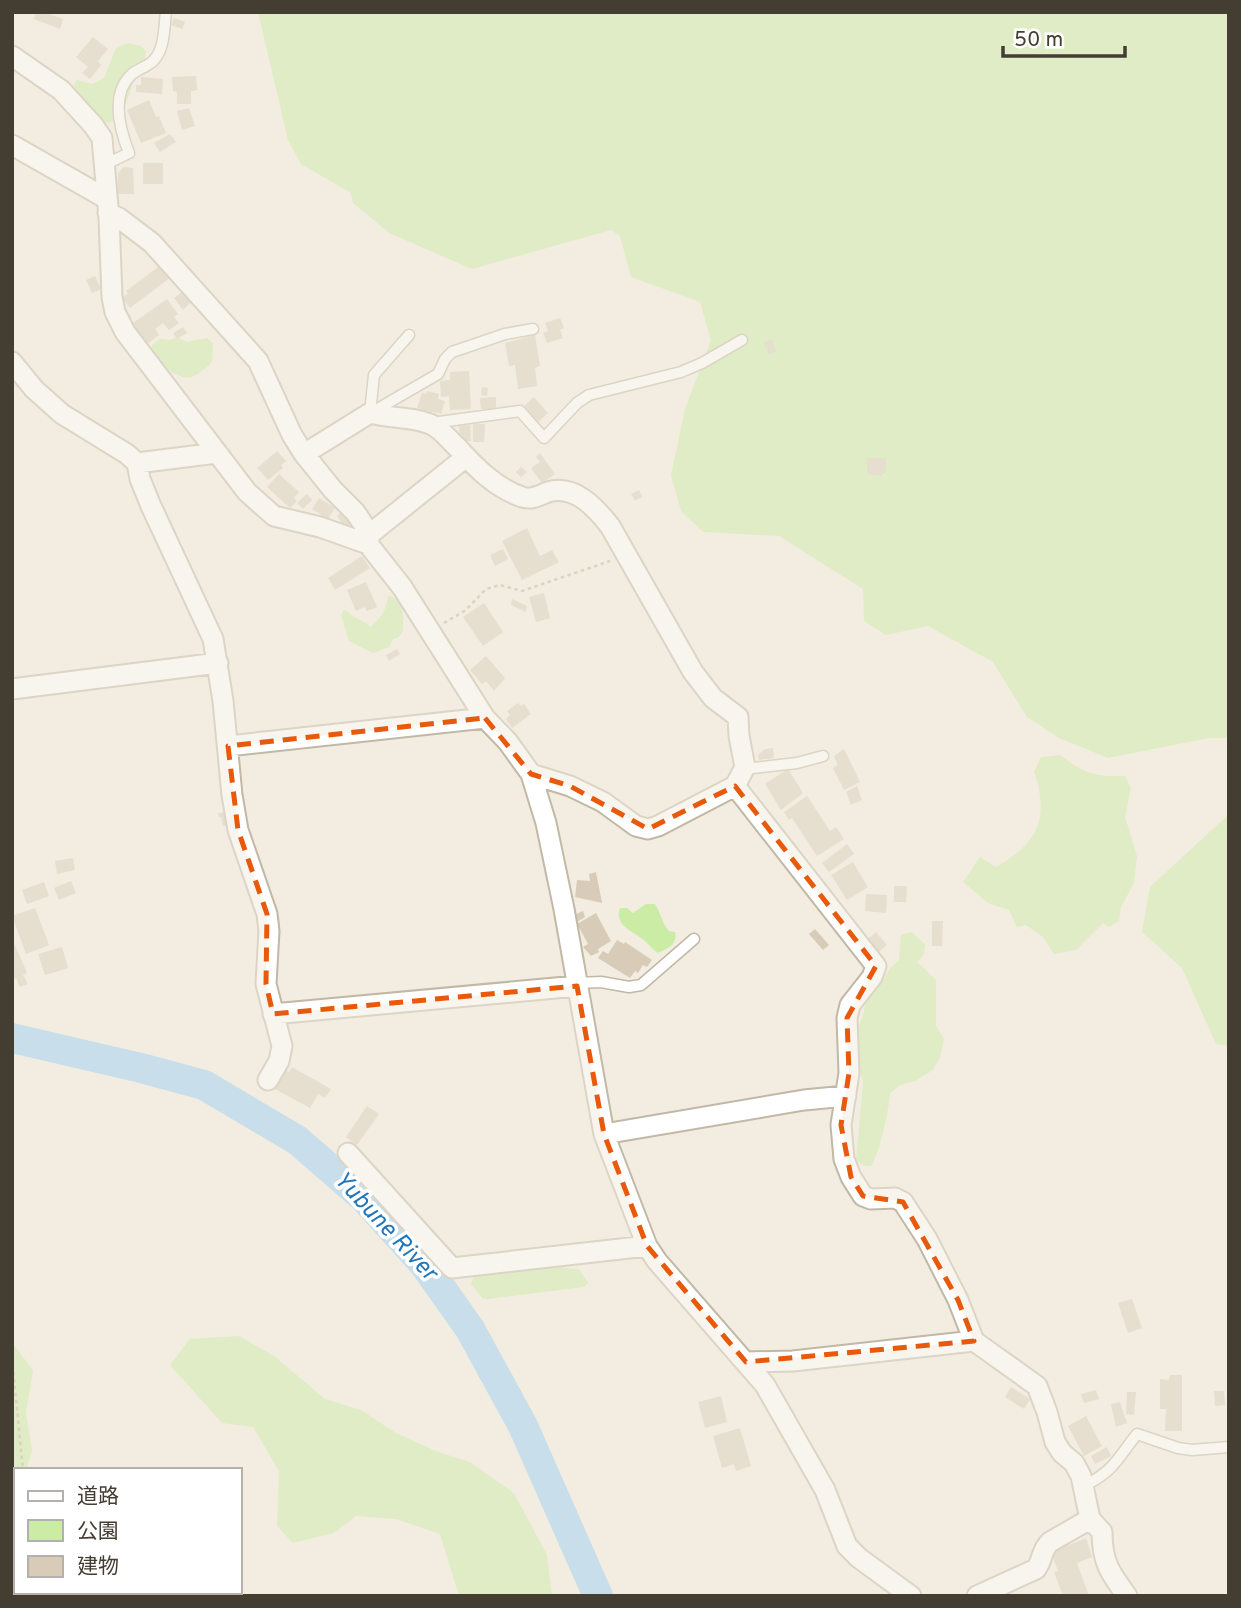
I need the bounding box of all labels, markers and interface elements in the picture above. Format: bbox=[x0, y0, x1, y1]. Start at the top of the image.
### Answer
scale bar bbox=[1003, 14, 1126, 58]
text: 50 m bbox=[1014, 27, 1063, 54]
water label: Yubune River bbox=[327, 1166, 445, 1289]
legend bbox=[14, 1468, 242, 1594]
text: 道路 bbox=[77, 1484, 119, 1511]
text: 公園 bbox=[77, 1519, 119, 1546]
text: 建物 bbox=[77, 1554, 119, 1581]

